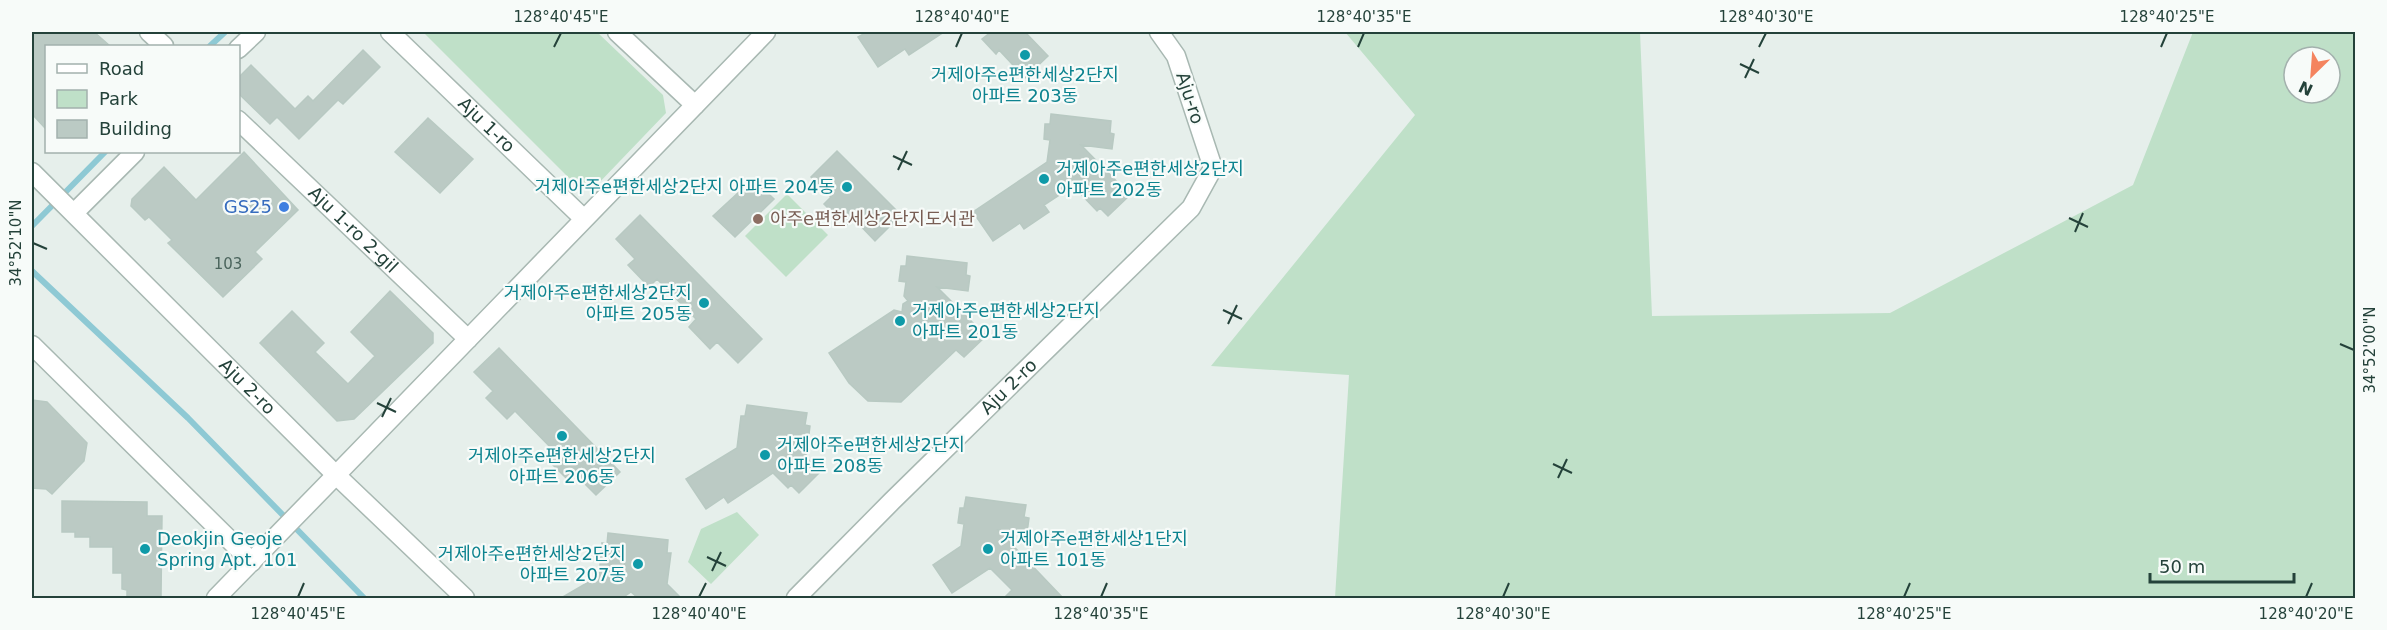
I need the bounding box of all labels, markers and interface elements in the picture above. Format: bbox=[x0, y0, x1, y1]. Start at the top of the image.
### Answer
text: 128°40'45"E bbox=[514, 8, 608, 26]
text: 128°40'40"E bbox=[915, 8, 1009, 26]
text: 128°40'35"E bbox=[1317, 8, 1411, 26]
text: 128°40'30"E bbox=[1719, 8, 1813, 26]
text: 128°40'25"E bbox=[2120, 8, 2214, 26]
legend bbox=[45, 45, 240, 153]
north arrow bbox=[2282, 45, 2342, 105]
marker: 거제아주e편한세상2단지 아파트 203동 bbox=[1018, 48, 1032, 62]
text: Road bbox=[99, 58, 144, 79]
place label: 거제아주e편한세상2단지 아파트 203동 bbox=[931, 64, 1119, 106]
street label: Aju-ro bbox=[1172, 69, 1209, 126]
text: N bbox=[2296, 77, 2316, 100]
text: Park bbox=[99, 88, 138, 109]
street label: Aju 1-ro bbox=[454, 93, 519, 157]
text: Building bbox=[99, 118, 172, 139]
place label: 거제아주e편한세상2단지 아파트 202동 bbox=[1056, 158, 1244, 200]
marker: 거제아주e편한세상2단지 아파트 202동 bbox=[1037, 172, 1051, 186]
place label: 거제아주e편한세상2단지 아파트 204동 bbox=[535, 176, 835, 197]
marker: 거제아주e편한세상2단지 아파트 204동 bbox=[840, 180, 854, 194]
street label: Aju 1-ro 2-gil bbox=[304, 182, 403, 277]
place label: GS25 bbox=[224, 196, 272, 217]
text: 34°52'10"N bbox=[7, 199, 25, 287]
marker: GS25 bbox=[277, 200, 291, 214]
place label: 아주e편한세상2단지도서관 bbox=[770, 208, 975, 229]
marker: 아주e편한세상2단지도서관 bbox=[751, 212, 765, 226]
house number: 103 bbox=[214, 255, 242, 273]
place label: 거제아주e편한세상2단지 아파트 205동 bbox=[504, 282, 692, 324]
marker: 거제아주e편한세상2단지 아파트 205동 bbox=[697, 296, 711, 310]
place label: 거제아주e편한세상2단지 아파트 201동 bbox=[912, 300, 1100, 342]
text: 34°52'00"N bbox=[2361, 306, 2379, 394]
marker: 거제아주e편한세상2단지 아파트 201동 bbox=[893, 314, 907, 328]
street label: Aju 2-ro bbox=[215, 354, 280, 419]
street label: Aju 2-ro bbox=[976, 354, 1041, 418]
marker: 거제아주e편한세상2단지 아파트 206동 bbox=[555, 429, 569, 443]
place label: 거제아주e편한세상2단지 아파트 208동 bbox=[777, 434, 965, 476]
place label: 거제아주e편한세상2단지 아파트 206동 bbox=[468, 445, 656, 487]
marker: 거제아주e편한세상2단지 아파트 208동 bbox=[758, 448, 772, 462]
place label: Deokjin Geoje Spring Apt. 101 bbox=[157, 528, 297, 570]
place label: 거제아주e편한세상1단지 아파트 101동 bbox=[1000, 528, 1188, 570]
marker: Deokjin Geoje Spring Apt. 101 bbox=[138, 542, 152, 556]
marker: 거제아주e편한세상1단지 아파트 101동 bbox=[981, 542, 995, 556]
place label: 거제아주e편한세상2단지 아파트 207동 bbox=[438, 543, 626, 585]
scale bar bbox=[2150, 546, 2294, 584]
text: 50 m bbox=[2159, 556, 2205, 577]
marker: 거제아주e편한세상2단지 아파트 207동 bbox=[631, 557, 645, 571]
text: 128°40'45"E bbox=[251, 605, 345, 623]
text: 128°40'40"E bbox=[652, 605, 746, 623]
text: 128°40'35"E bbox=[1054, 605, 1148, 623]
text: 128°40'30"E bbox=[1456, 605, 1550, 623]
text: 128°40'25"E bbox=[1857, 605, 1951, 623]
text: 128°40'20"E bbox=[2259, 605, 2353, 623]

